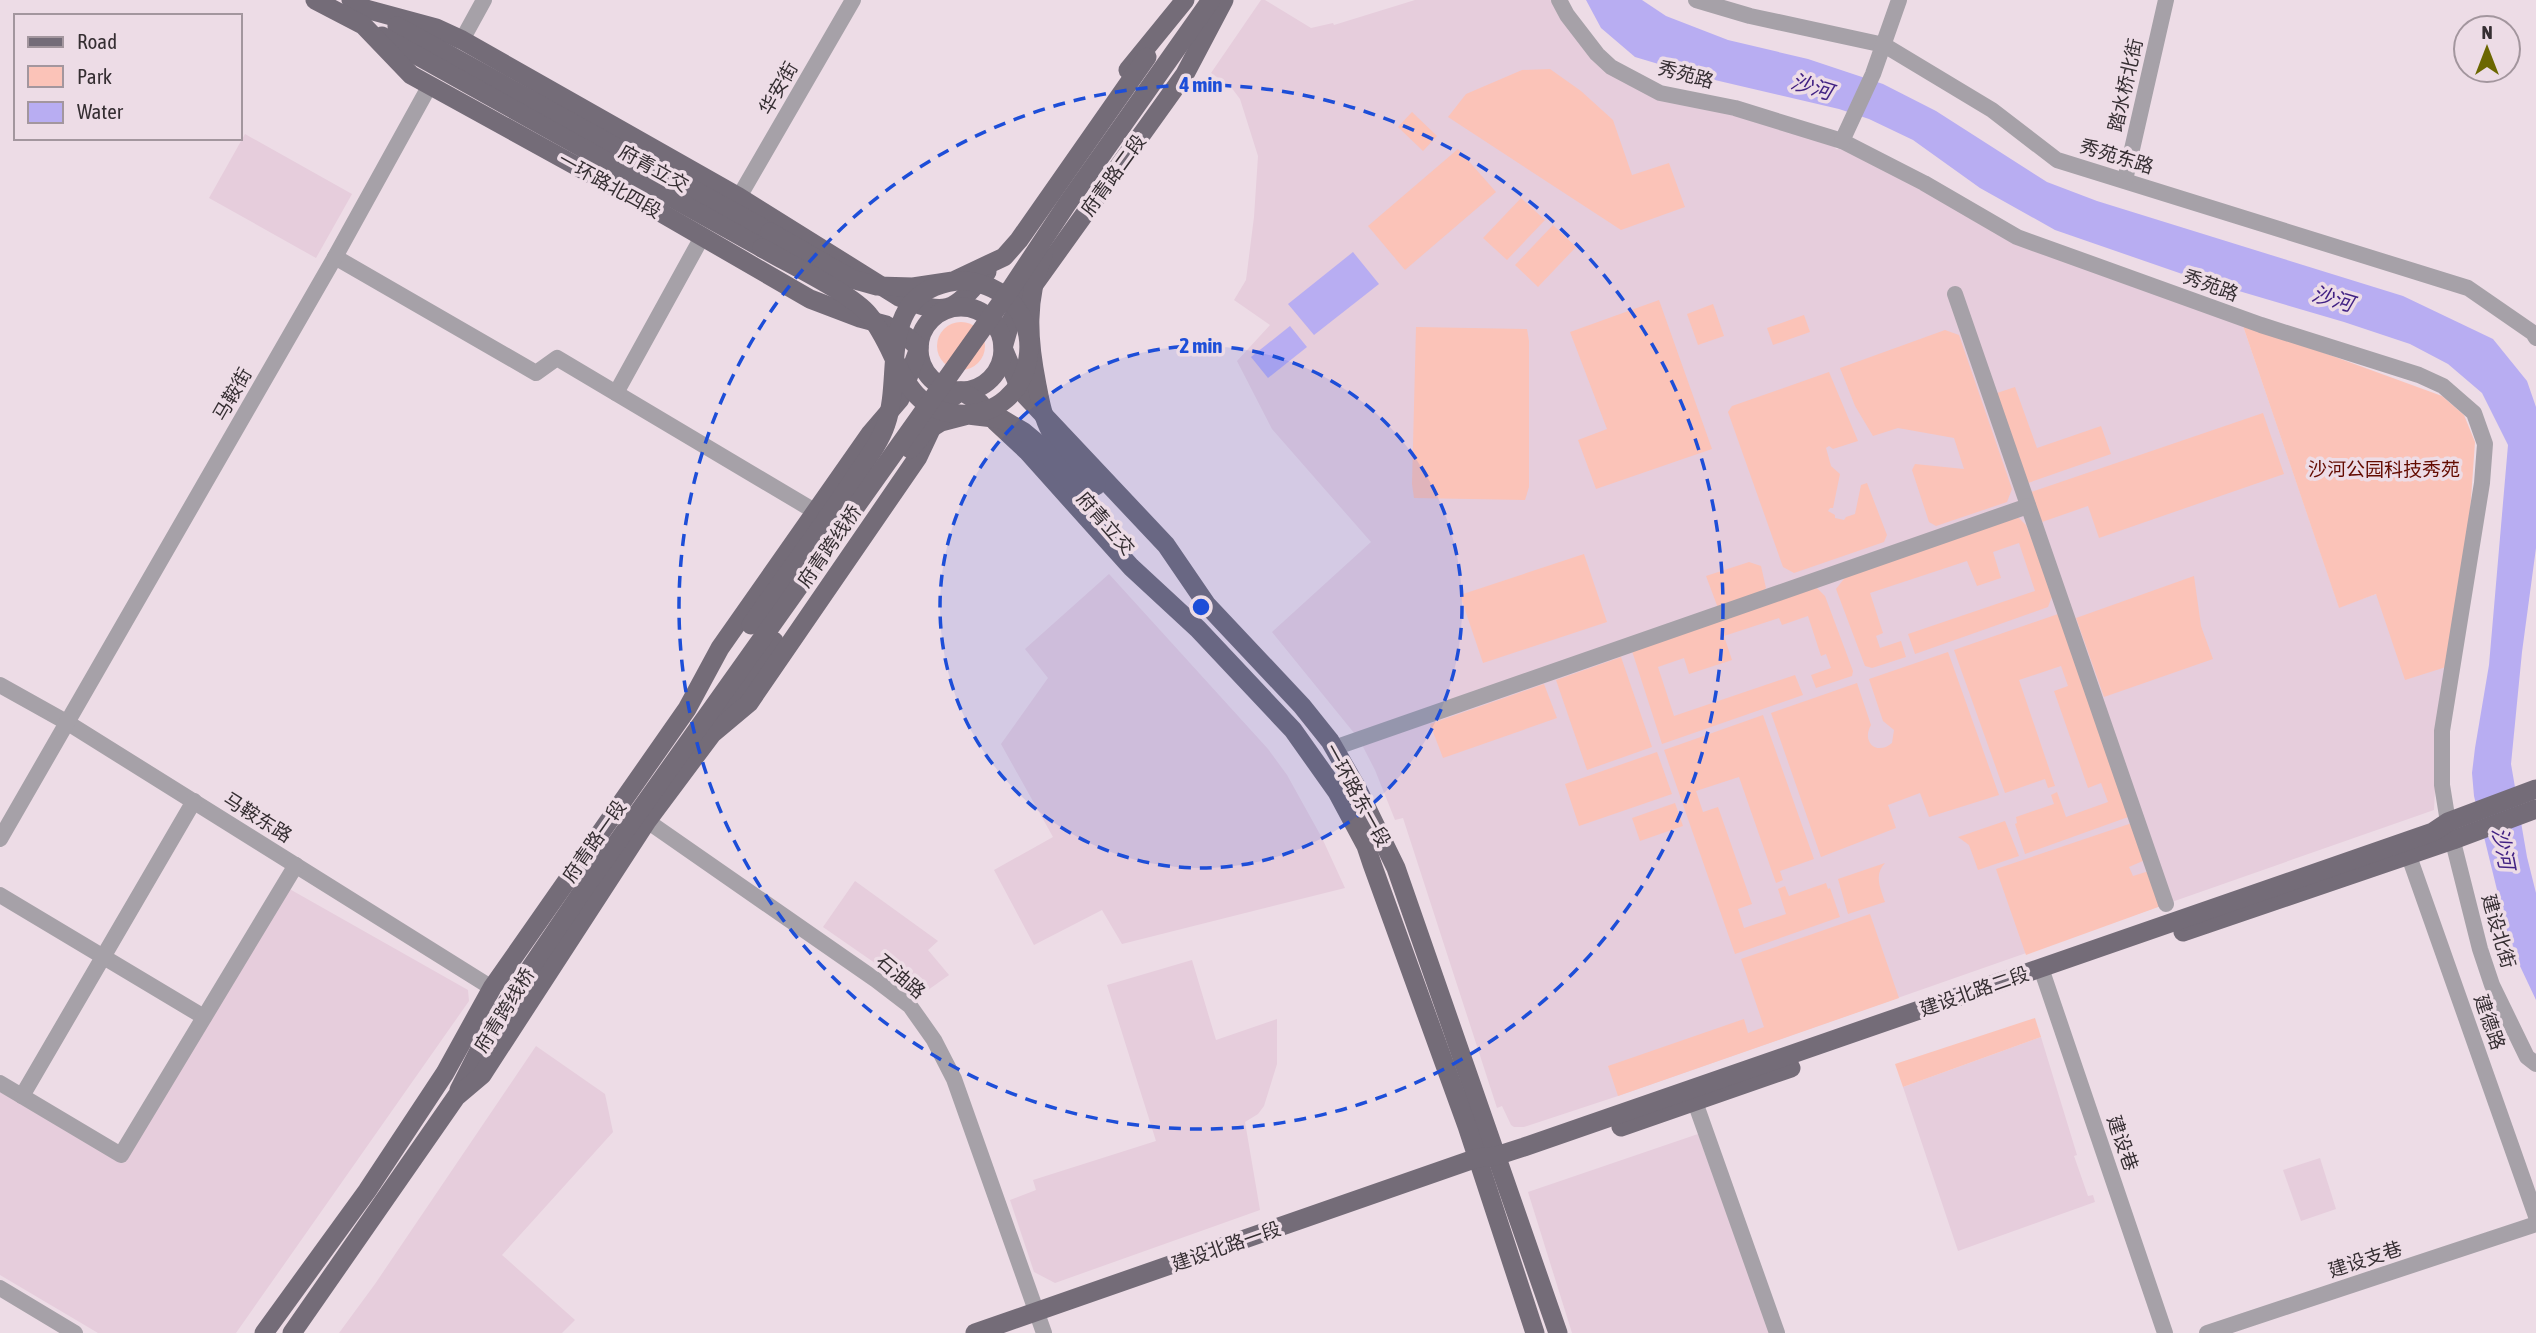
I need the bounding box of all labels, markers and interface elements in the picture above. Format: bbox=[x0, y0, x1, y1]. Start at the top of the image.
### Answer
legend bbox=[14, 14, 242, 140]
north arrow bbox=[2452, 14, 2522, 84]
text: N bbox=[2481, 21, 2493, 43]
text: Road bbox=[77, 29, 117, 53]
street label: 踏水桥北街 bbox=[2104, 36, 2146, 134]
street label: 秀苑路 bbox=[1656, 56, 1716, 92]
street label: 华安街 bbox=[754, 58, 802, 118]
text: Park bbox=[77, 64, 112, 88]
water label: 沙河 bbox=[1788, 68, 1839, 105]
text: 4 min bbox=[1179, 72, 1222, 96]
text: Water bbox=[77, 99, 124, 123]
street label: 府青路二段 bbox=[1076, 130, 1150, 220]
street label: 秀苑东路 bbox=[2077, 134, 2157, 178]
street label: 府青立交 bbox=[615, 140, 693, 196]
street label: 一环路北四段 bbox=[555, 148, 665, 222]
street label: 秀苑路 bbox=[2180, 265, 2242, 305]
water label: 沙河 bbox=[2310, 281, 2360, 316]
text: 2 min bbox=[1180, 333, 1222, 357]
street label: 马鞍街 bbox=[208, 364, 256, 424]
park label: 沙河公园科技秀苑 bbox=[2308, 458, 2460, 480]
street label: 府青立交 bbox=[1073, 487, 1139, 559]
street label: 府青跨线桥 bbox=[793, 501, 865, 591]
centre of rings bbox=[1189, 595, 1213, 619]
street label: 一环路东一段 bbox=[1321, 740, 1395, 850]
street label: 马鞍东路 bbox=[220, 788, 296, 846]
street label: 府青路一段 bbox=[558, 796, 630, 886]
water label: 沙河 bbox=[2488, 825, 2521, 875]
street label: 建设北街 bbox=[2478, 891, 2520, 971]
street label: 石油路 bbox=[872, 949, 930, 1003]
street label: 建设北路二段 bbox=[1917, 962, 2031, 1020]
street label: 府青跨线桥 bbox=[469, 964, 539, 1056]
street label: 建德路 bbox=[2470, 991, 2510, 1053]
street label: 建设巷 bbox=[2103, 1112, 2143, 1174]
street label: 建设北路一段 bbox=[1169, 1217, 1283, 1275]
street label: 建设支巷 bbox=[2325, 1237, 2405, 1281]

